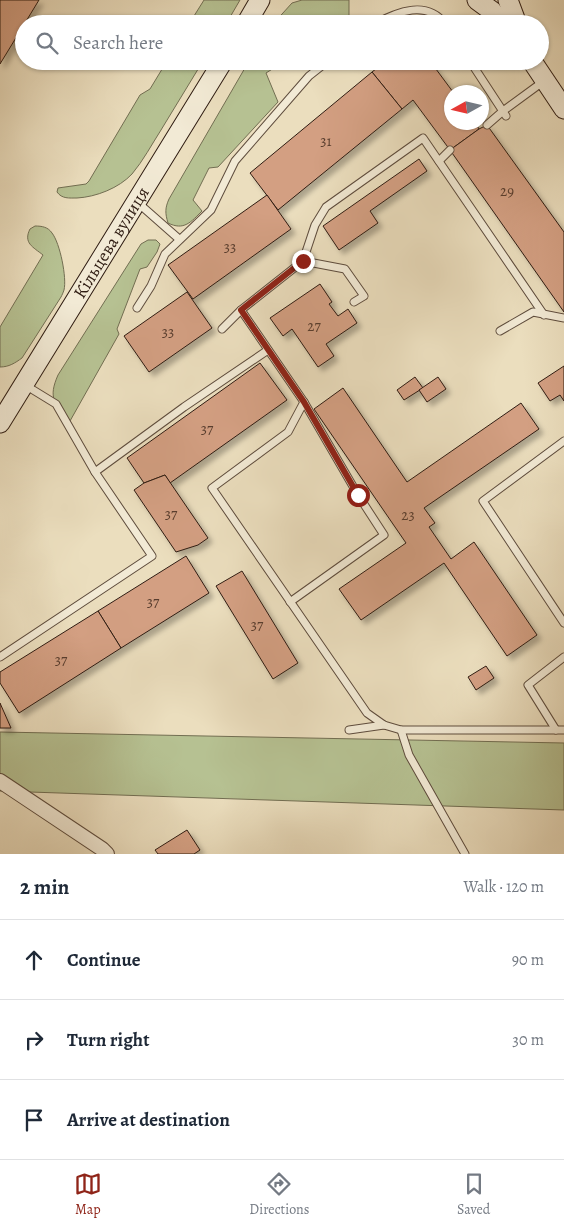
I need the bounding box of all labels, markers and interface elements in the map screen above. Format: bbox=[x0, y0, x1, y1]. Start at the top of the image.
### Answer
search box bbox=[15, 15, 549, 70]
icon: search bbox=[33, 29, 61, 57]
text: Search here bbox=[73, 30, 163, 56]
north arrow bbox=[444, 85, 489, 130]
house number: 31 bbox=[320, 131, 332, 151]
house number: 29 bbox=[500, 181, 514, 201]
street label: Кільцева вулиця bbox=[68, 182, 155, 303]
house number: 33 bbox=[224, 237, 236, 257]
route end bbox=[292, 250, 315, 273]
house number: 27 bbox=[307, 316, 321, 336]
house number: 33 bbox=[162, 322, 174, 342]
house number: 37 bbox=[201, 419, 214, 439]
route start bbox=[347, 484, 370, 507]
house number: 37 bbox=[165, 504, 178, 524]
house number: 23 bbox=[401, 505, 415, 525]
house number: 37 bbox=[147, 592, 160, 612]
house number: 37 bbox=[251, 615, 264, 635]
house number: 37 bbox=[55, 650, 68, 670]
text: 2 min bbox=[20, 873, 69, 901]
text: Walk · 120 m bbox=[463, 876, 544, 898]
icon: ahead bbox=[20, 946, 48, 974]
text: Continue bbox=[67, 947, 141, 973]
text: 90 m bbox=[512, 949, 544, 971]
icon: right bbox=[20, 1026, 48, 1054]
text: Turn right bbox=[67, 1027, 149, 1053]
text: 30 m bbox=[512, 1029, 544, 1051]
icon: arrive bbox=[20, 1106, 48, 1134]
text: Arrive at destination bbox=[67, 1107, 230, 1133]
tab: Map bbox=[74, 1170, 102, 1219]
tab: Directions bbox=[249, 1170, 309, 1219]
tab: Saved bbox=[457, 1170, 490, 1219]

